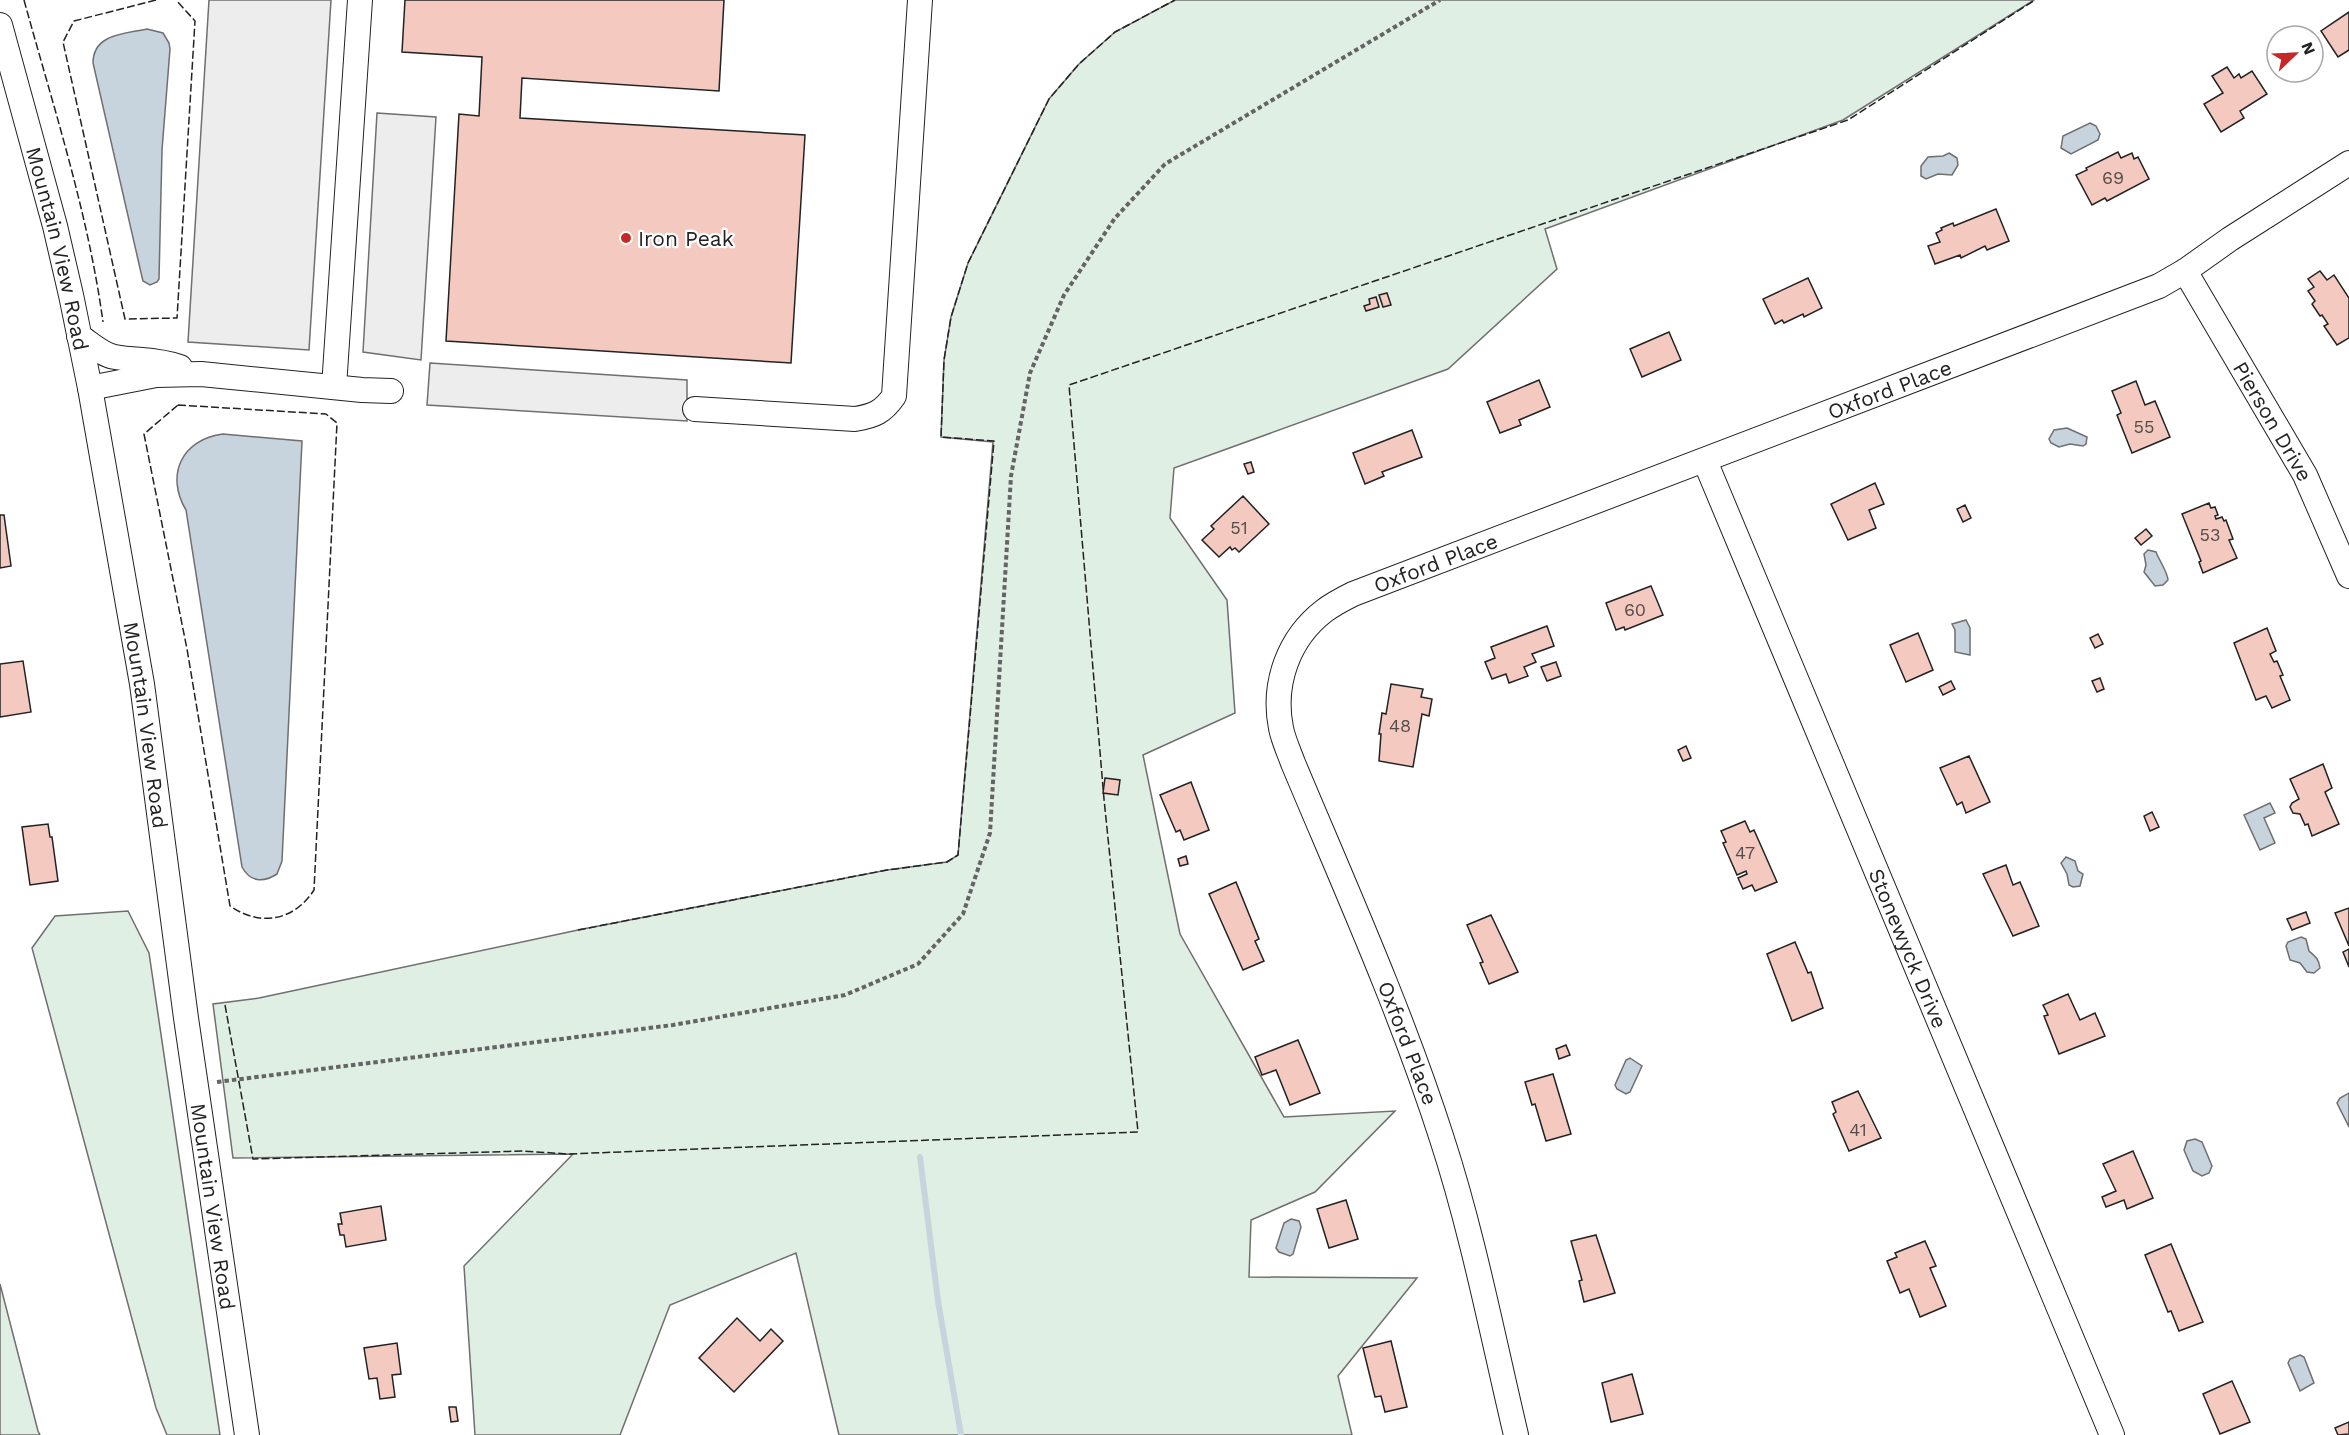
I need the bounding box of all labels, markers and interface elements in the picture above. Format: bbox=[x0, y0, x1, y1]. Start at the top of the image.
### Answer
north arrow bbox=[2265, 24, 2325, 84]
text: N bbox=[2297, 39, 2319, 58]
street label: Mountain View Road bbox=[21, 144, 94, 352]
house number: 69 bbox=[2102, 167, 2124, 188]
place label: Iron Peak bbox=[638, 226, 734, 251]
marker: Iron Peak bbox=[619, 231, 633, 245]
street label: Oxford Place bbox=[1824, 354, 1955, 424]
street label: Pierson Drive bbox=[2228, 357, 2318, 485]
house number: 55 bbox=[2134, 416, 2154, 437]
house number: 51 bbox=[1230, 517, 1248, 538]
house number: 53 bbox=[2200, 524, 2220, 545]
street label: Oxford Place bbox=[1370, 527, 1501, 598]
house number: 60 bbox=[1624, 599, 1646, 620]
street label: Mountain View Road bbox=[119, 620, 173, 830]
house number: 48 bbox=[1389, 715, 1411, 736]
house number: 47 bbox=[1735, 842, 1755, 863]
street label: Stonewyck Drive bbox=[1864, 865, 1953, 1032]
street label: Oxford Place bbox=[1373, 978, 1443, 1108]
street label: Mountain View Road bbox=[186, 1101, 241, 1311]
house number: 41 bbox=[1849, 1119, 1867, 1140]

